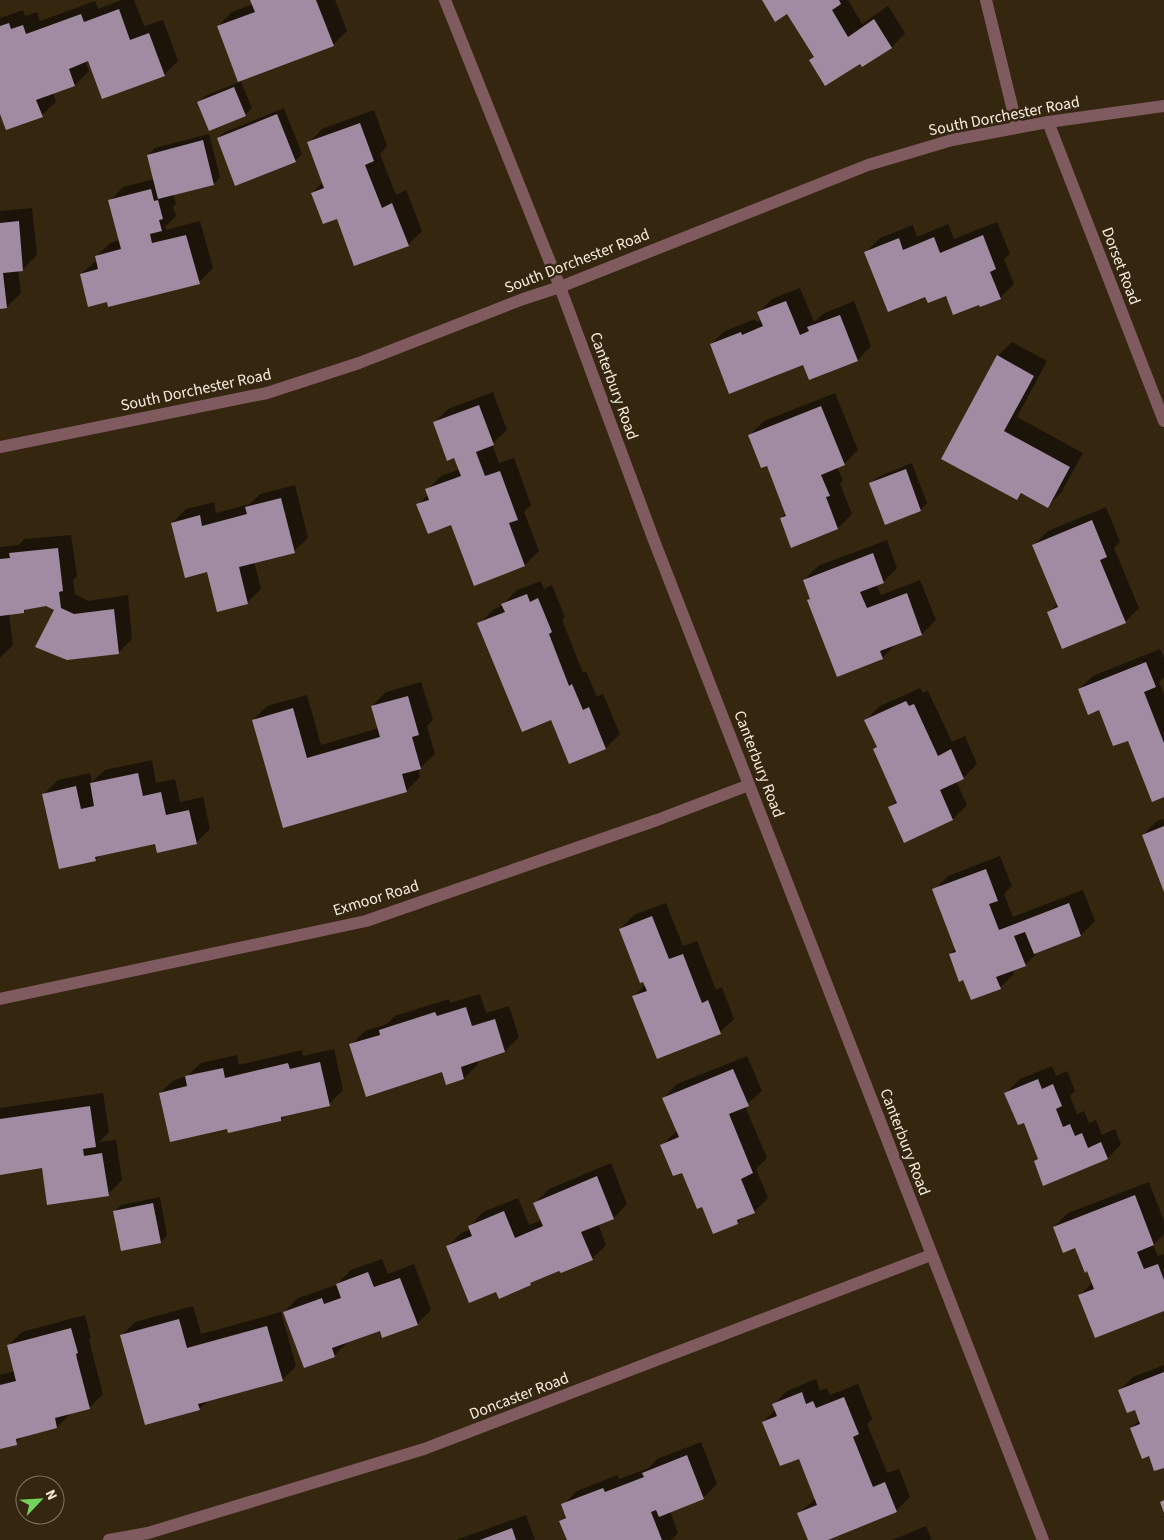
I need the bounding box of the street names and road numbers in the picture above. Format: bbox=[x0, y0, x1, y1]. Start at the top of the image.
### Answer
street label: South Dorchester Road bbox=[926, 91, 1082, 141]
street label: South Dorchester Road bbox=[501, 223, 653, 299]
street label: Dorset Road bbox=[1096, 224, 1146, 308]
street label: Canterbury Road bbox=[584, 329, 644, 443]
street label: South Dorchester Road bbox=[119, 363, 273, 417]
street label: Canterbury Road bbox=[728, 707, 790, 821]
street label: Exmoor Road bbox=[330, 875, 422, 921]
street label: Canterbury Road bbox=[874, 1085, 936, 1199]
street label: Doncaster Road bbox=[466, 1367, 572, 1425]

